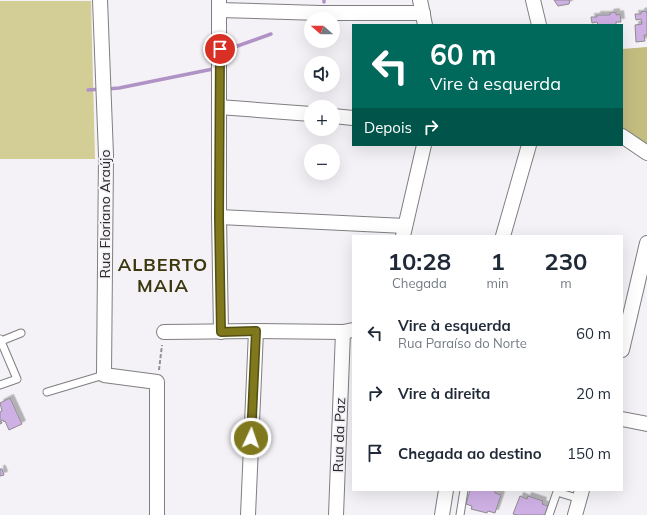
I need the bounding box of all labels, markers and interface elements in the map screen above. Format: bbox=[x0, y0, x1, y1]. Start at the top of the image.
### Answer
north arrow bbox=[304, 12, 340, 48]
map controls bbox=[304, 12, 340, 180]
pin bbox=[203, 32, 237, 66]
text: 60 m bbox=[430, 37, 496, 72]
icon: arrive bbox=[209, 38, 231, 60]
icon: left bbox=[364, 40, 416, 92]
button: sound bbox=[304, 56, 340, 92]
text: Vire à esquerda bbox=[430, 72, 561, 95]
button: + bbox=[304, 100, 340, 136]
icon: right bbox=[420, 116, 442, 138]
text: Depois bbox=[364, 118, 412, 137]
button: − bbox=[304, 144, 340, 180]
street label: Rua Floriano Araújo bbox=[96, 150, 114, 278]
text: 10:28 bbox=[388, 246, 451, 276]
text: 1 bbox=[490, 246, 505, 276]
text: 230 bbox=[544, 246, 587, 276]
district label: ALBERTO MAIA bbox=[118, 253, 208, 297]
text: Chegada bbox=[392, 275, 447, 291]
text: min bbox=[487, 275, 509, 291]
text: m bbox=[560, 275, 572, 291]
text: Vire à esquerda bbox=[398, 316, 511, 335]
icon: left bbox=[364, 322, 386, 344]
text: 60 m bbox=[576, 324, 611, 343]
text: Rua Paraíso do Norte bbox=[398, 335, 527, 351]
icon: right bbox=[364, 382, 386, 404]
text: Vire à direita bbox=[398, 384, 490, 403]
text: 20 m bbox=[576, 384, 611, 403]
street label: Rua da Paz bbox=[329, 397, 349, 473]
position arrow bbox=[230, 417, 272, 459]
icon: arrive bbox=[364, 442, 386, 464]
text: Chegada ao destino bbox=[398, 444, 542, 463]
text: 150 m bbox=[567, 444, 611, 463]

